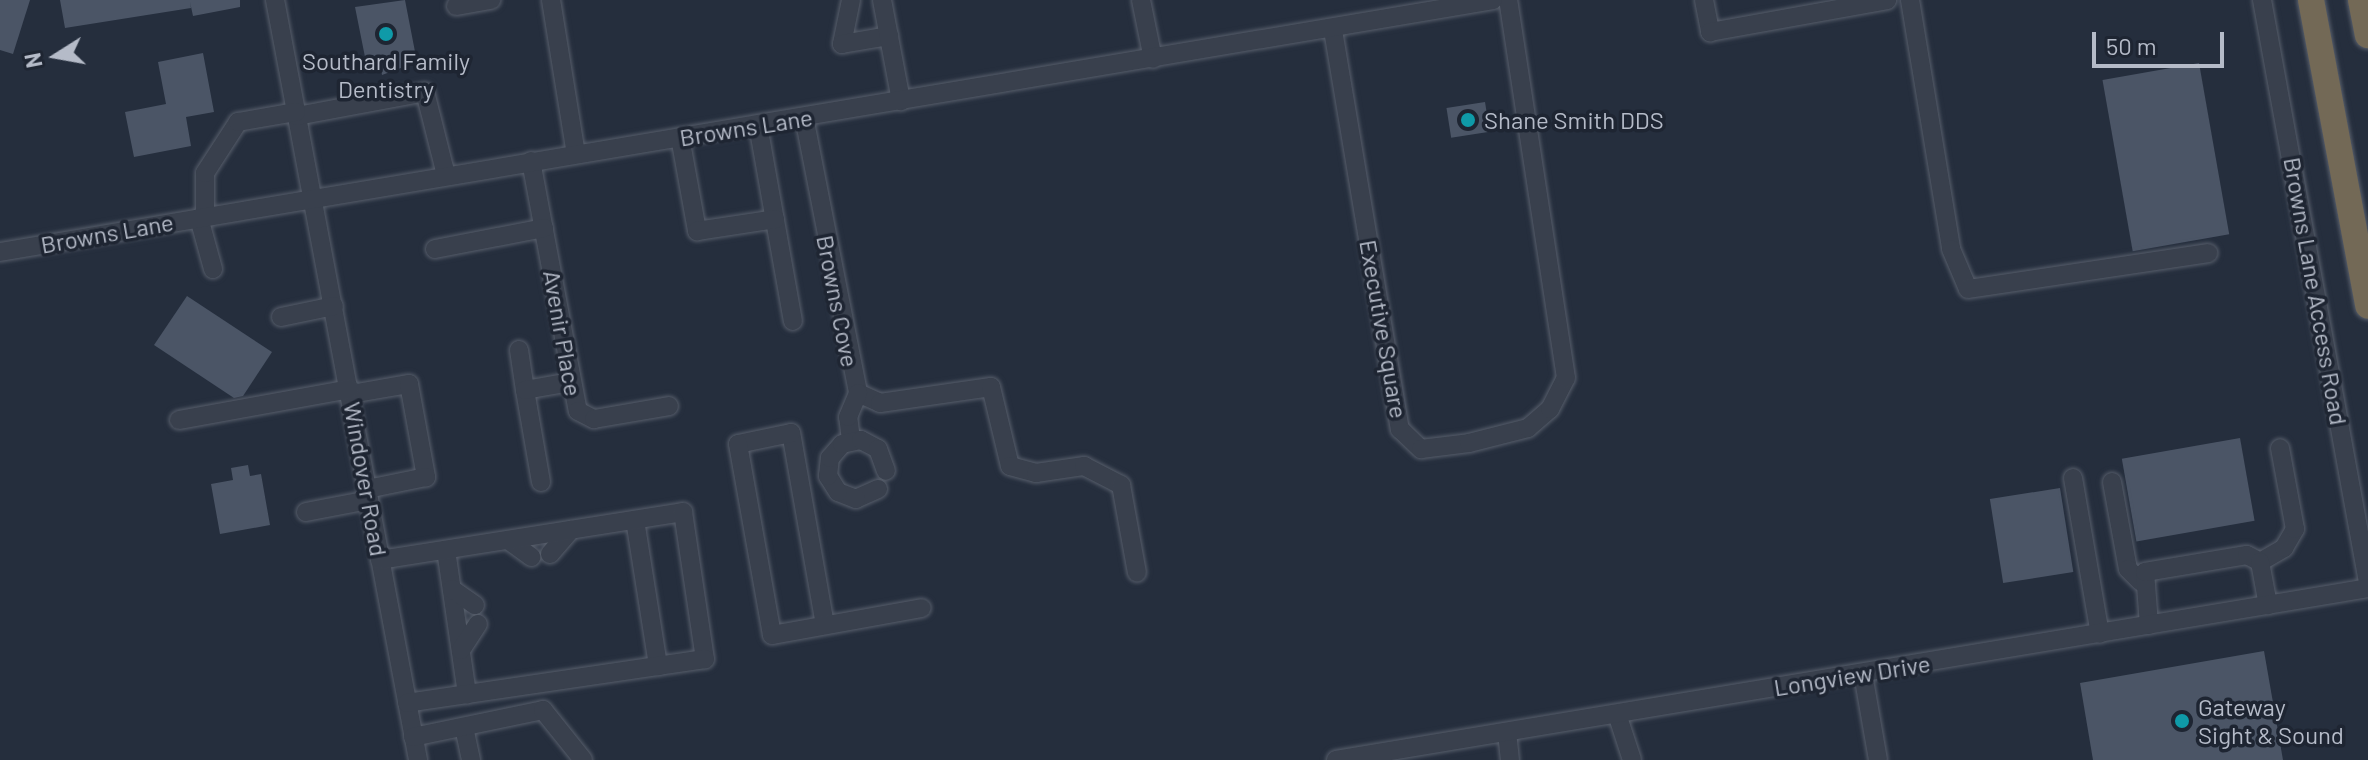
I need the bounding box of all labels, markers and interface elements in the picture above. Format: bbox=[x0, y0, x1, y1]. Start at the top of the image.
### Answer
north arrow bbox=[16, 16, 96, 96]
scale bar bbox=[2096, 16, 2228, 66]
marker: Southard Family Dentistry bbox=[377, 25, 395, 43]
text: 50 m bbox=[2106, 31, 2157, 60]
place label: Southard Family Dentistry bbox=[302, 47, 470, 103]
text: N bbox=[18, 51, 47, 70]
street label: Browns Lane bbox=[677, 102, 815, 152]
place label: Shane Smith DDS bbox=[1484, 106, 1664, 134]
marker: Shane Smith DDS bbox=[1459, 111, 1477, 129]
street label: Browns Lane Access Road bbox=[2278, 155, 2354, 427]
street label: Browns Lane bbox=[38, 207, 176, 259]
street label: Browns Cove bbox=[811, 233, 865, 369]
street label: Executive Square bbox=[1354, 237, 1414, 421]
street label: Avenir Place bbox=[538, 268, 588, 398]
street label: Windover Road bbox=[338, 400, 394, 558]
street label: Longview Drive bbox=[1772, 648, 1932, 702]
place label: Gateway Sight & Sound bbox=[2198, 693, 2344, 749]
marker: Gateway Sight & Sound bbox=[2173, 712, 2191, 730]

